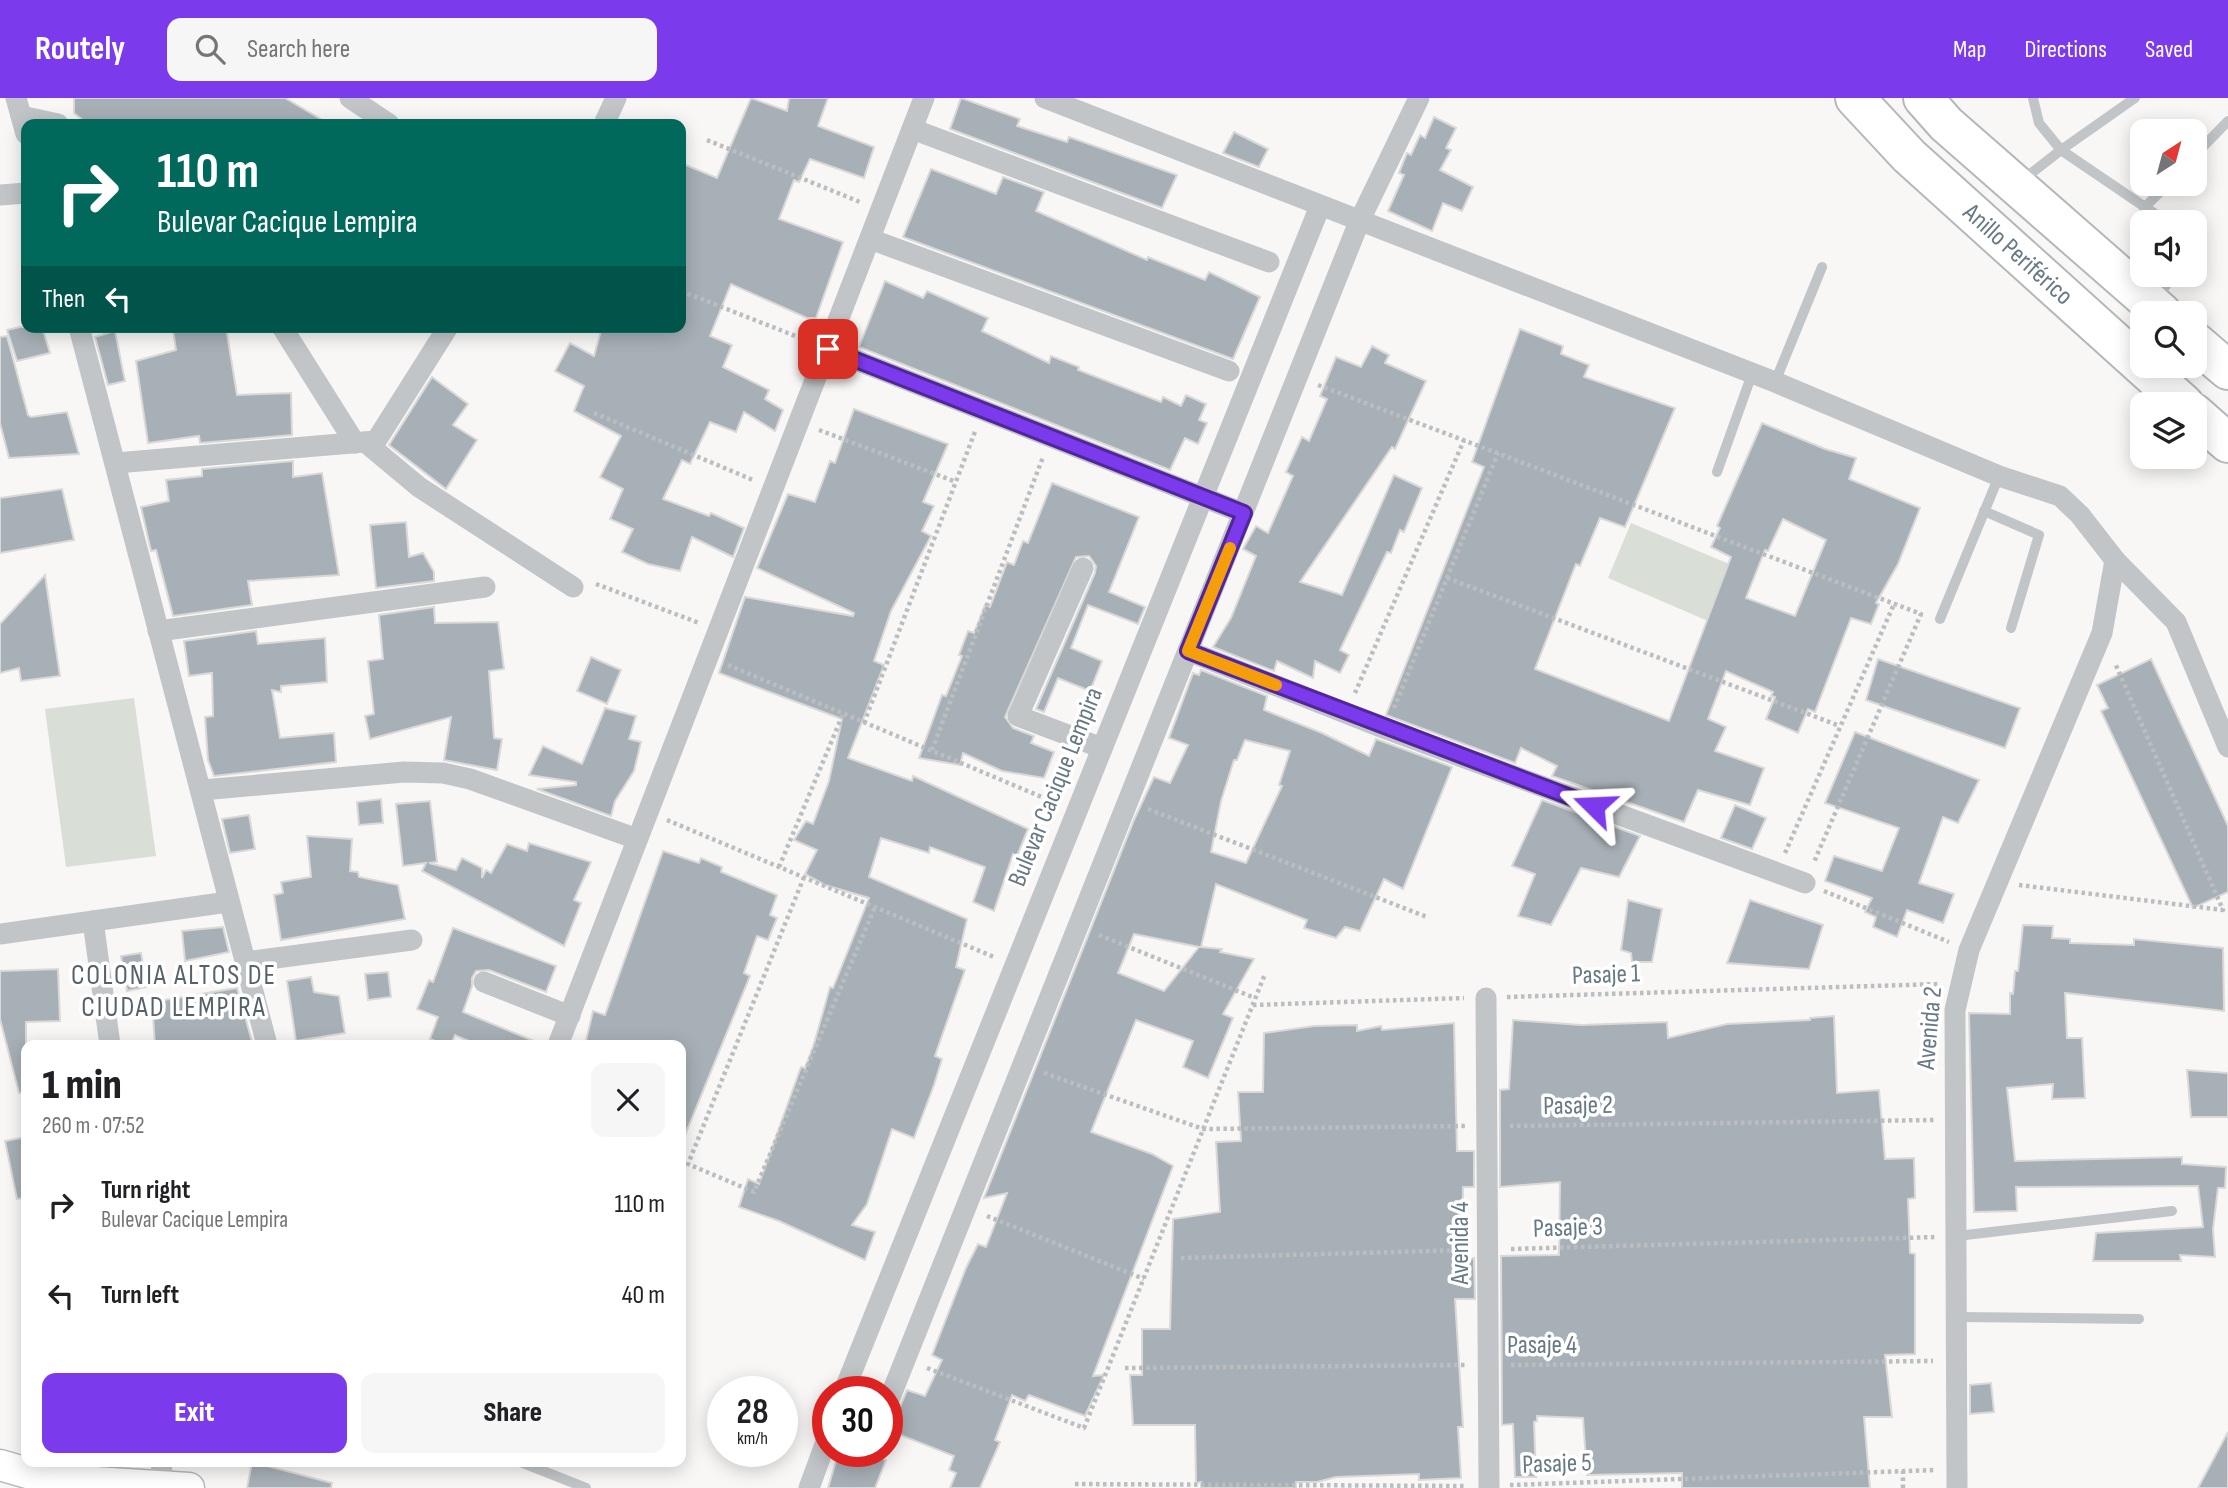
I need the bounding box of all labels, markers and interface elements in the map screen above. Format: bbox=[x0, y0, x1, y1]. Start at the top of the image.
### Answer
search box bbox=[167, 18, 657, 81]
text: Routely bbox=[35, 29, 125, 69]
icon: search bbox=[191, 30, 229, 68]
text: Search here bbox=[247, 34, 350, 65]
text: Map bbox=[1953, 35, 1986, 64]
text: Directions bbox=[2024, 35, 2107, 64]
text: Saved bbox=[2145, 35, 2193, 64]
north arrow bbox=[2130, 119, 2207, 196]
map controls bbox=[2130, 119, 2207, 469]
text: 110 m bbox=[157, 143, 259, 202]
icon: right bbox=[42, 147, 133, 238]
street label: Anillo Periférico bbox=[1956, 196, 2079, 312]
text: Bulevar Cacique Lempira bbox=[157, 203, 417, 242]
button: sound bbox=[2130, 210, 2207, 287]
icon: left bbox=[99, 280, 137, 318]
text: Then bbox=[42, 284, 85, 315]
button: search bbox=[2130, 301, 2207, 378]
pin bbox=[798, 319, 858, 379]
icon: arrive bbox=[809, 330, 847, 368]
button: layers bbox=[2130, 392, 2207, 469]
street label: Bulevar Cacique Lempira bbox=[1002, 683, 1110, 891]
position arrow bbox=[1557, 769, 1631, 843]
street label: Pasaje 1 bbox=[1571, 958, 1641, 992]
district label: COLONIA ALTOS DE CIUDAD LEMPIRA bbox=[71, 959, 277, 1024]
street label: Avenida 2 bbox=[1911, 985, 1949, 1072]
text: 1 min bbox=[42, 1060, 122, 1111]
button: close bbox=[591, 1063, 665, 1137]
street label: Pasaje 2 bbox=[1543, 1090, 1613, 1122]
text: 260 m · 07:52 bbox=[42, 1112, 144, 1140]
text: Turn right bbox=[101, 1175, 190, 1206]
icon: right bbox=[42, 1186, 80, 1224]
text: 110 m bbox=[614, 1189, 665, 1220]
street label: Avenida 4 bbox=[1445, 1201, 1476, 1285]
text: Bulevar Cacique Lempira bbox=[101, 1206, 288, 1234]
street label: Pasaje 3 bbox=[1532, 1211, 1604, 1245]
icon: left bbox=[42, 1277, 80, 1315]
text: Turn left bbox=[101, 1280, 179, 1311]
text: 40 m bbox=[622, 1280, 665, 1311]
street label: Pasaje 4 bbox=[1507, 1330, 1577, 1361]
button: Exit bbox=[42, 1373, 347, 1453]
button: Share bbox=[361, 1373, 665, 1453]
speed limit sign: 30 bbox=[812, 1376, 903, 1467]
text: 28 bbox=[737, 1391, 768, 1434]
text: km/h bbox=[737, 1428, 768, 1449]
street label: Pasaje 5 bbox=[1522, 1447, 1592, 1481]

